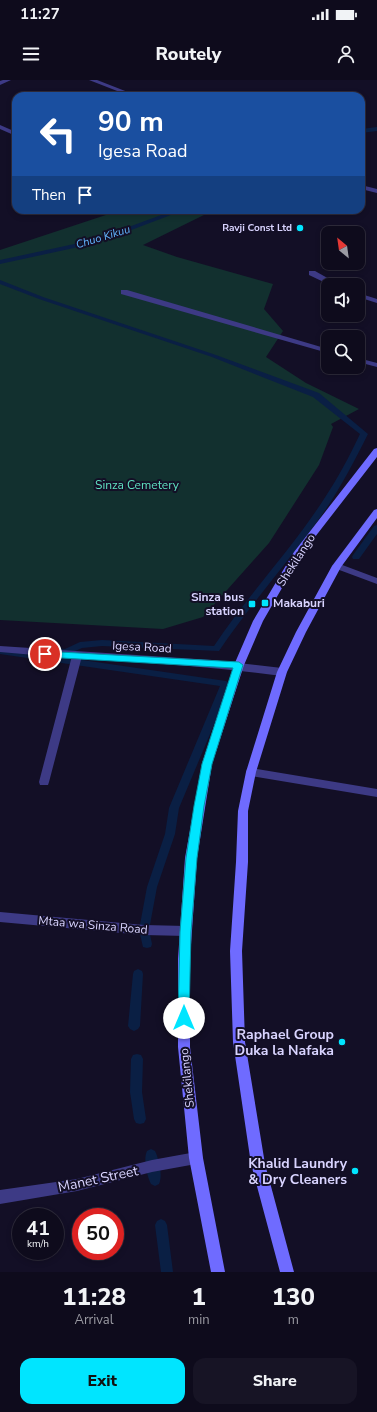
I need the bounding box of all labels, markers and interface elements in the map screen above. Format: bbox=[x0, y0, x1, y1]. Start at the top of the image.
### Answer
text: 11:27 bbox=[20, 4, 60, 24]
text: Routely bbox=[156, 42, 221, 66]
icon: menu bbox=[20, 43, 42, 65]
icon: person bbox=[335, 43, 357, 65]
text: 90 m bbox=[98, 103, 164, 141]
icon: left bbox=[32, 108, 84, 160]
text: Igesa Road bbox=[98, 139, 187, 163]
icon: arrive bbox=[74, 184, 96, 206]
text: Then bbox=[32, 185, 66, 205]
place label: Ravji Const Ltd bbox=[222, 221, 292, 235]
water label: Chuo Kikuu bbox=[74, 222, 132, 252]
marker: Ravji Const Ltd bbox=[295, 223, 305, 233]
north arrow bbox=[321, 226, 365, 270]
map controls bbox=[321, 226, 365, 374]
button: sound bbox=[321, 278, 365, 322]
button: search bbox=[321, 330, 365, 374]
park label: Sinza Cemetery bbox=[95, 477, 180, 493]
street label: Shekilango bbox=[273, 530, 319, 589]
place label: Sinza bus station bbox=[191, 589, 244, 619]
place label: Makaburi bbox=[273, 595, 325, 611]
marker: Makaburi bbox=[260, 598, 270, 608]
marker: Sinza bus station bbox=[247, 599, 257, 609]
pin bbox=[28, 637, 62, 671]
street label: Igesa Road bbox=[112, 637, 172, 657]
icon: arrive bbox=[34, 643, 56, 665]
street label: Mtaa wa Sinza Road bbox=[38, 912, 148, 938]
position arrow bbox=[163, 997, 205, 1039]
place label: Raphael Group Duka la Nafaka bbox=[235, 1025, 334, 1060]
marker: Raphael Group Duka la Nafaka bbox=[337, 1037, 347, 1047]
street label: Shekilango bbox=[176, 1047, 198, 1109]
place label: Khalid Laundry & Dry Cleaners bbox=[248, 1154, 348, 1189]
street label: Manet Street bbox=[56, 1161, 140, 1197]
marker: Khalid Laundry & Dry Cleaners bbox=[350, 1166, 360, 1176]
speed limit sign: 50 bbox=[72, 1208, 124, 1260]
text: 41 bbox=[26, 1215, 50, 1242]
text: km/h bbox=[27, 1237, 49, 1251]
text: 11:28 bbox=[62, 1281, 126, 1313]
text: 1 bbox=[192, 1281, 206, 1313]
text: 130 bbox=[272, 1281, 315, 1313]
text: Arrival bbox=[74, 1311, 114, 1329]
text: min bbox=[188, 1311, 210, 1329]
text: m bbox=[288, 1311, 299, 1329]
button: Exit bbox=[20, 1358, 185, 1404]
button: Share bbox=[193, 1358, 357, 1404]

